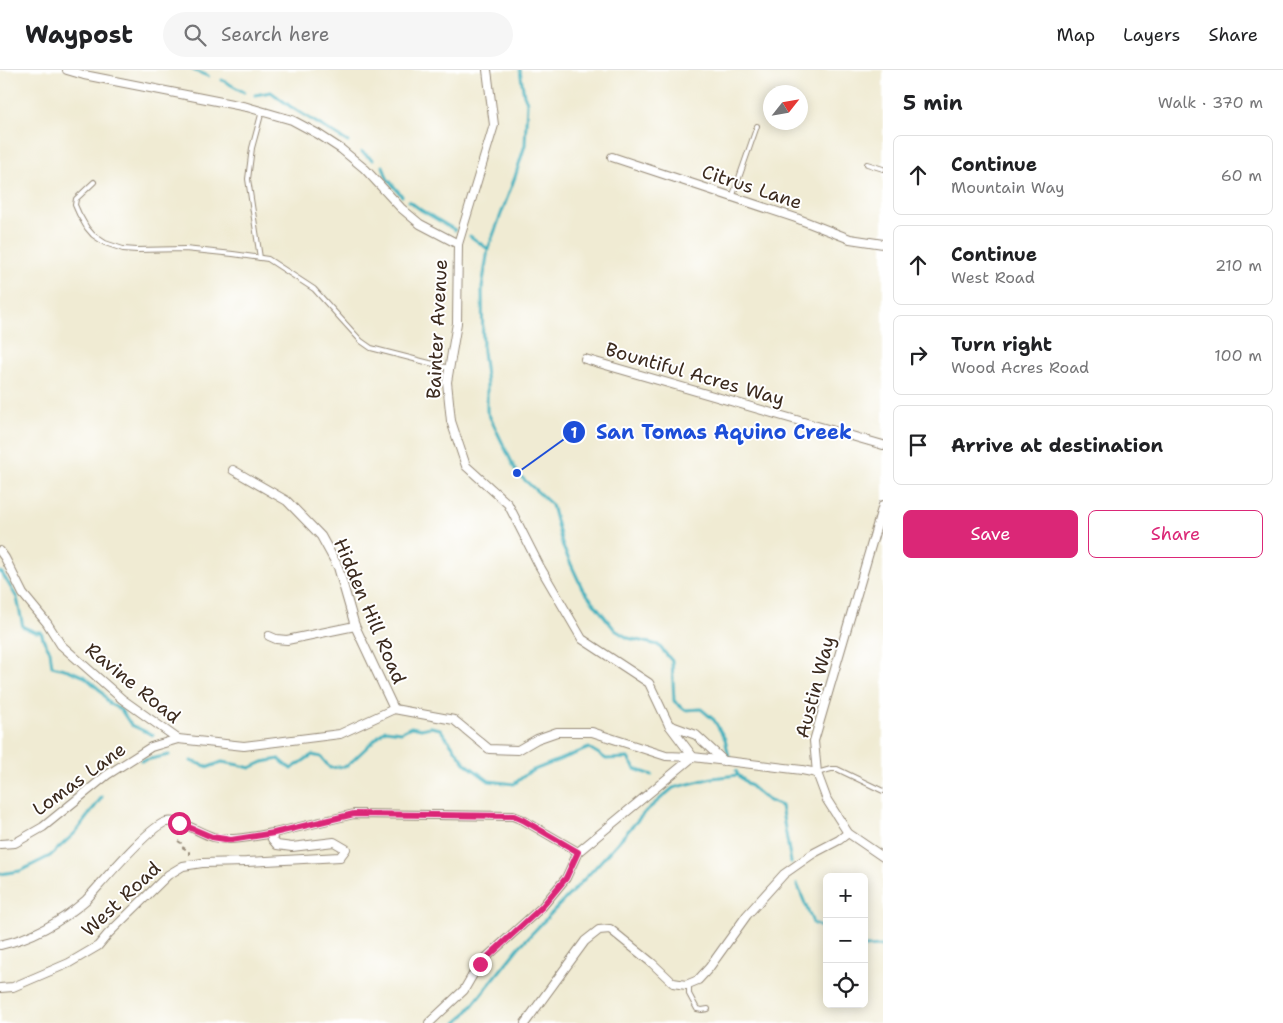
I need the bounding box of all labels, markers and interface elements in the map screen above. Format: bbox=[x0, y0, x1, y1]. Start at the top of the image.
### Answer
search box bbox=[163, 12, 513, 57]
text: Waypost bbox=[25, 19, 133, 51]
icon: search bbox=[181, 21, 209, 49]
text: Search here bbox=[221, 22, 329, 47]
text: Map bbox=[1057, 23, 1095, 47]
text: Layers bbox=[1123, 23, 1180, 47]
text: Share bbox=[1208, 23, 1258, 47]
north arrow bbox=[763, 85, 808, 130]
text: 5 min bbox=[903, 89, 963, 117]
text: Walk · 370 m bbox=[1158, 92, 1263, 113]
text: Continue bbox=[951, 152, 1037, 177]
street label: Citrus Lane bbox=[699, 159, 805, 215]
icon: ahead bbox=[904, 161, 932, 189]
text: 60 m bbox=[1221, 165, 1262, 186]
text: Mountain Way bbox=[951, 177, 1064, 198]
text: Continue bbox=[951, 242, 1037, 267]
icon: ahead bbox=[904, 251, 932, 279]
text: 210 m bbox=[1215, 255, 1262, 276]
street label: Bainter Avenue bbox=[421, 258, 453, 400]
text: West Road bbox=[951, 267, 1035, 288]
text: Turn right bbox=[951, 332, 1052, 357]
street label: Bountiful Acres Way bbox=[603, 336, 787, 412]
icon: right bbox=[904, 341, 932, 369]
text: 100 m bbox=[1214, 345, 1262, 366]
text: Wood Acres Road bbox=[951, 357, 1089, 378]
callout: San Tomas Aquino Creek bbox=[561, 415, 862, 450]
text: San Tomas Aquino Creek bbox=[596, 419, 852, 445]
text: 1 bbox=[571, 423, 578, 443]
icon: arrive bbox=[904, 431, 932, 459]
text: Arrive at destination bbox=[951, 433, 1163, 458]
button: Save bbox=[903, 510, 1078, 558]
button: Share bbox=[1088, 510, 1263, 558]
street label: Hidden Hill Road bbox=[328, 534, 412, 688]
street label: Austin Way bbox=[789, 633, 841, 741]
street label: Ravine Road bbox=[80, 637, 186, 729]
street label: Lomas Lane bbox=[27, 737, 131, 821]
route start bbox=[168, 812, 191, 835]
street label: West Road bbox=[76, 856, 166, 942]
map controls bbox=[823, 873, 868, 1008]
button: + bbox=[823, 873, 868, 918]
button: − bbox=[823, 918, 868, 963]
route end bbox=[469, 953, 492, 976]
button: locate bbox=[823, 963, 868, 1008]

